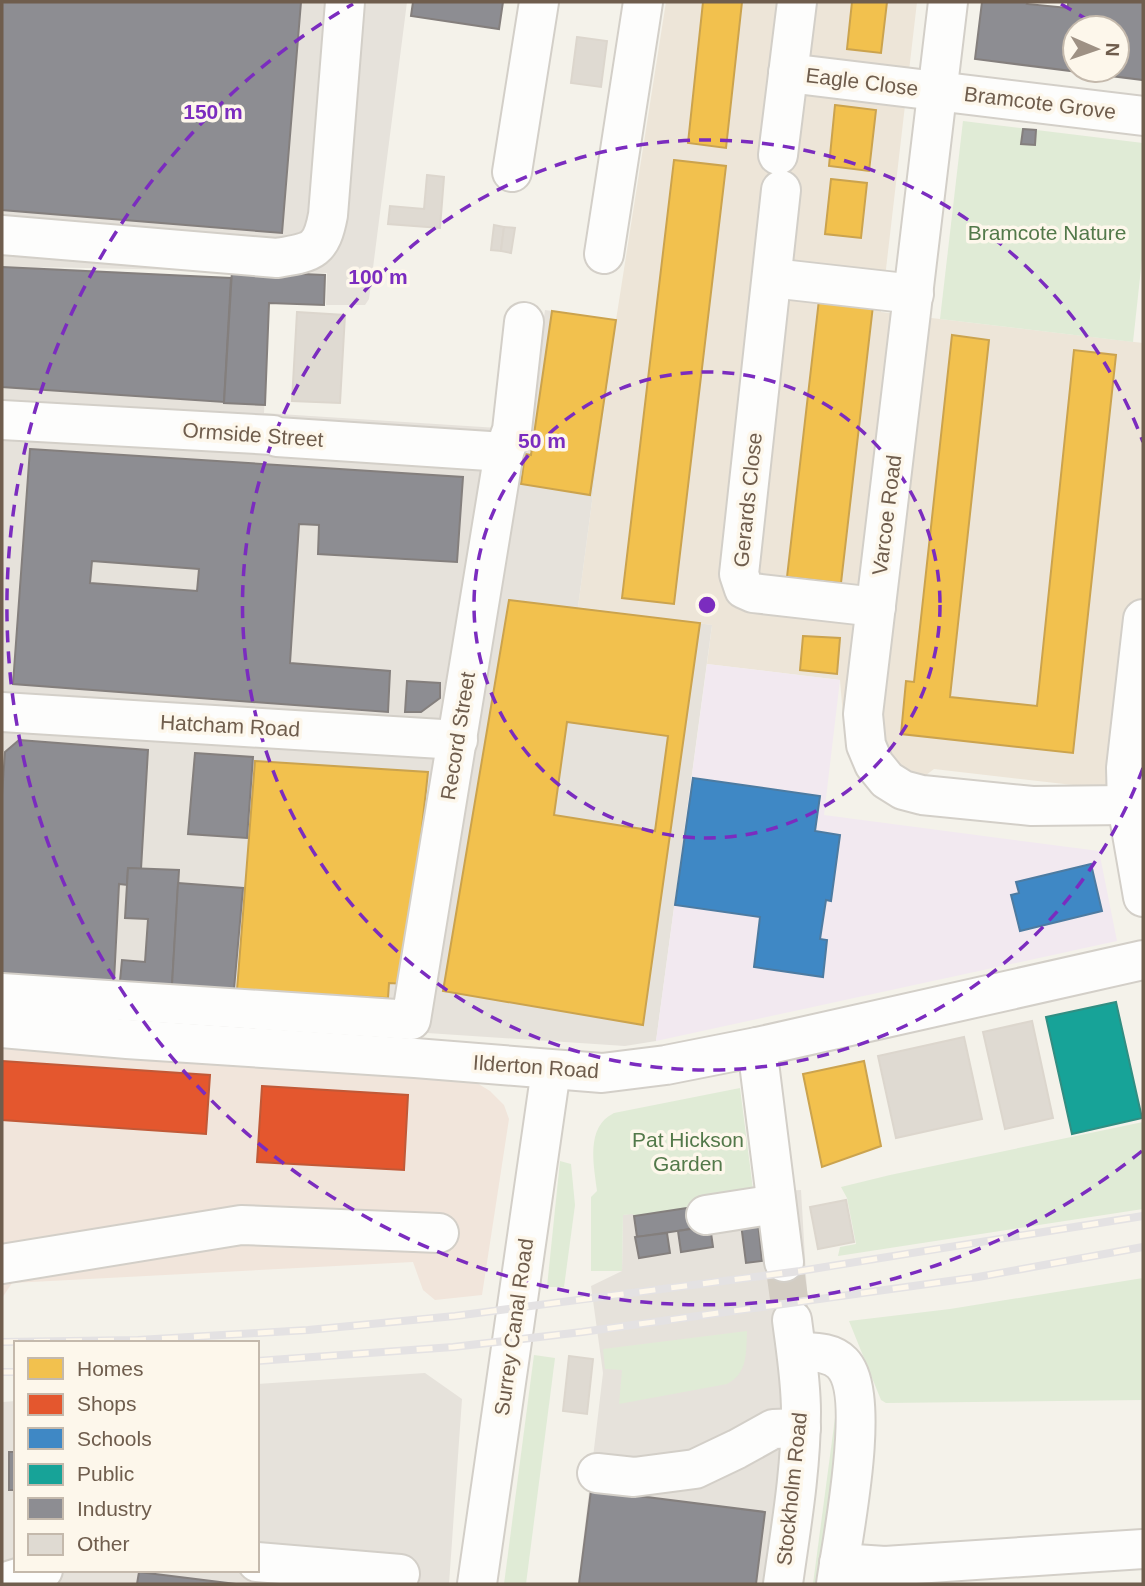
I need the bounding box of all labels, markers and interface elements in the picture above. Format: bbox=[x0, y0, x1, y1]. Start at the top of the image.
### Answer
north arrow bbox=[1061, 14, 1131, 84]
text: N bbox=[1102, 42, 1123, 57]
street label: Eagle Close bbox=[804, 63, 920, 100]
street label: Bramcote Grove bbox=[963, 82, 1117, 123]
text: 150 m bbox=[183, 100, 243, 123]
park label: Bramcote Nature bbox=[968, 221, 1126, 244]
text: 100 m bbox=[348, 265, 408, 288]
street label: Ormside Street bbox=[182, 418, 324, 451]
text: 50 m bbox=[518, 429, 566, 452]
street label: Gerards Close bbox=[729, 431, 766, 568]
street label: Varcoe Road bbox=[868, 453, 905, 576]
centre of rings bbox=[695, 593, 719, 617]
street label: Record Street bbox=[436, 670, 479, 802]
street label: Hatcham Road bbox=[159, 710, 301, 741]
street label: Ilderton Road bbox=[472, 1051, 600, 1082]
park label: Pat Hickson Garden bbox=[632, 1128, 744, 1175]
street label: Surrey Canal Road bbox=[490, 1237, 537, 1417]
legend bbox=[14, 1341, 259, 1572]
text: Homes bbox=[77, 1357, 144, 1380]
text: Shops bbox=[77, 1392, 137, 1415]
street label: Stockholm Road bbox=[772, 1411, 811, 1567]
text: Schools bbox=[77, 1427, 152, 1450]
text: Public bbox=[77, 1462, 134, 1485]
text: Industry bbox=[77, 1497, 152, 1520]
text: Other bbox=[77, 1532, 130, 1555]

